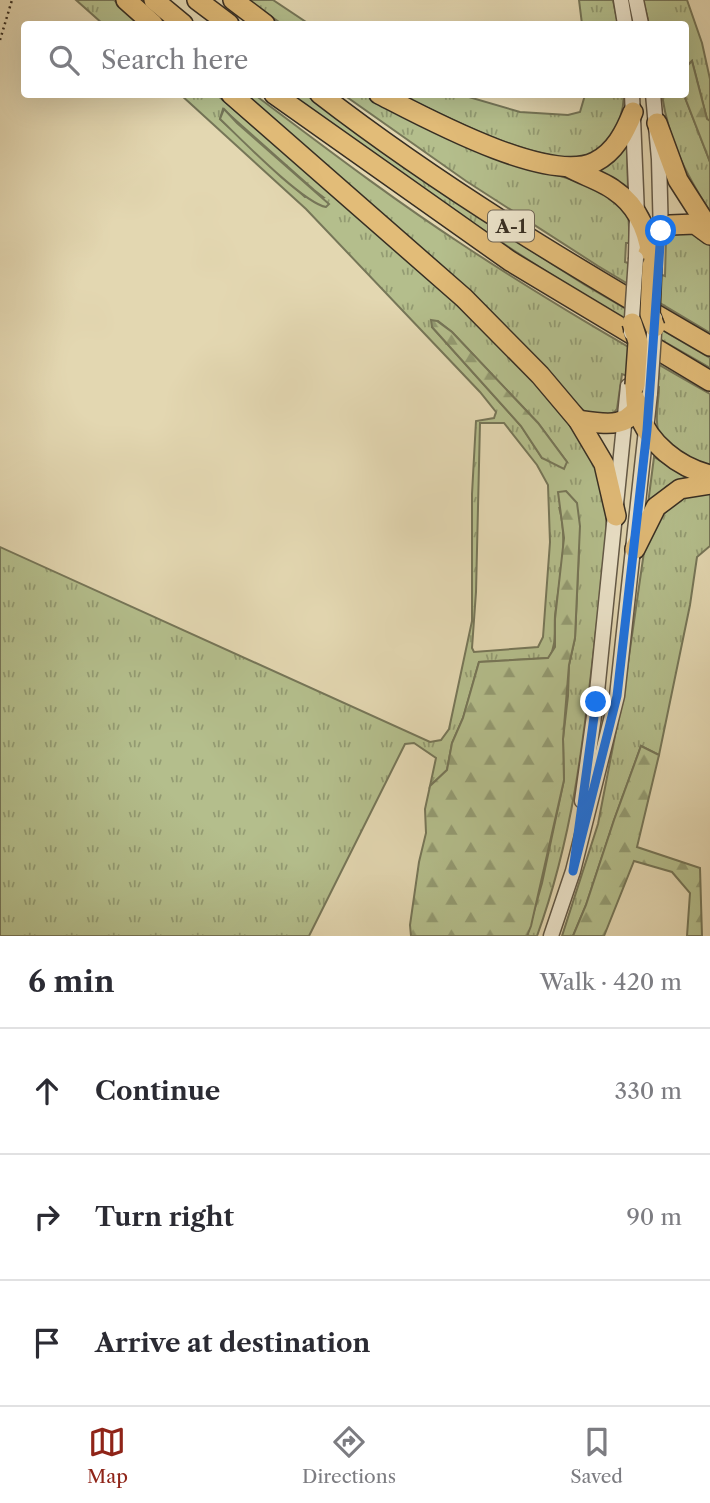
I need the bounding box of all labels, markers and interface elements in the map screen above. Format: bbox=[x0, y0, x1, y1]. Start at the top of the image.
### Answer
search box bbox=[21, 21, 689, 98]
icon: search bbox=[45, 41, 83, 79]
text: Search here bbox=[101, 44, 248, 76]
road number: A-1 bbox=[488, 210, 534, 242]
route start bbox=[645, 215, 676, 246]
route end bbox=[580, 686, 611, 717]
text: 6 min bbox=[28, 963, 115, 1000]
text: Walk · 420 m bbox=[540, 968, 682, 996]
icon: ahead bbox=[28, 1072, 66, 1110]
text: Continue bbox=[95, 1075, 220, 1107]
text: 330 m bbox=[615, 1077, 682, 1105]
icon: right bbox=[28, 1198, 66, 1236]
text: Turn right bbox=[95, 1201, 234, 1233]
text: 90 m bbox=[626, 1203, 682, 1231]
icon: arrive bbox=[28, 1324, 66, 1362]
text: Arrive at destination bbox=[95, 1327, 370, 1359]
tab: Map bbox=[87, 1423, 128, 1488]
tab: Directions bbox=[302, 1423, 396, 1488]
tab: Saved bbox=[570, 1423, 623, 1488]

